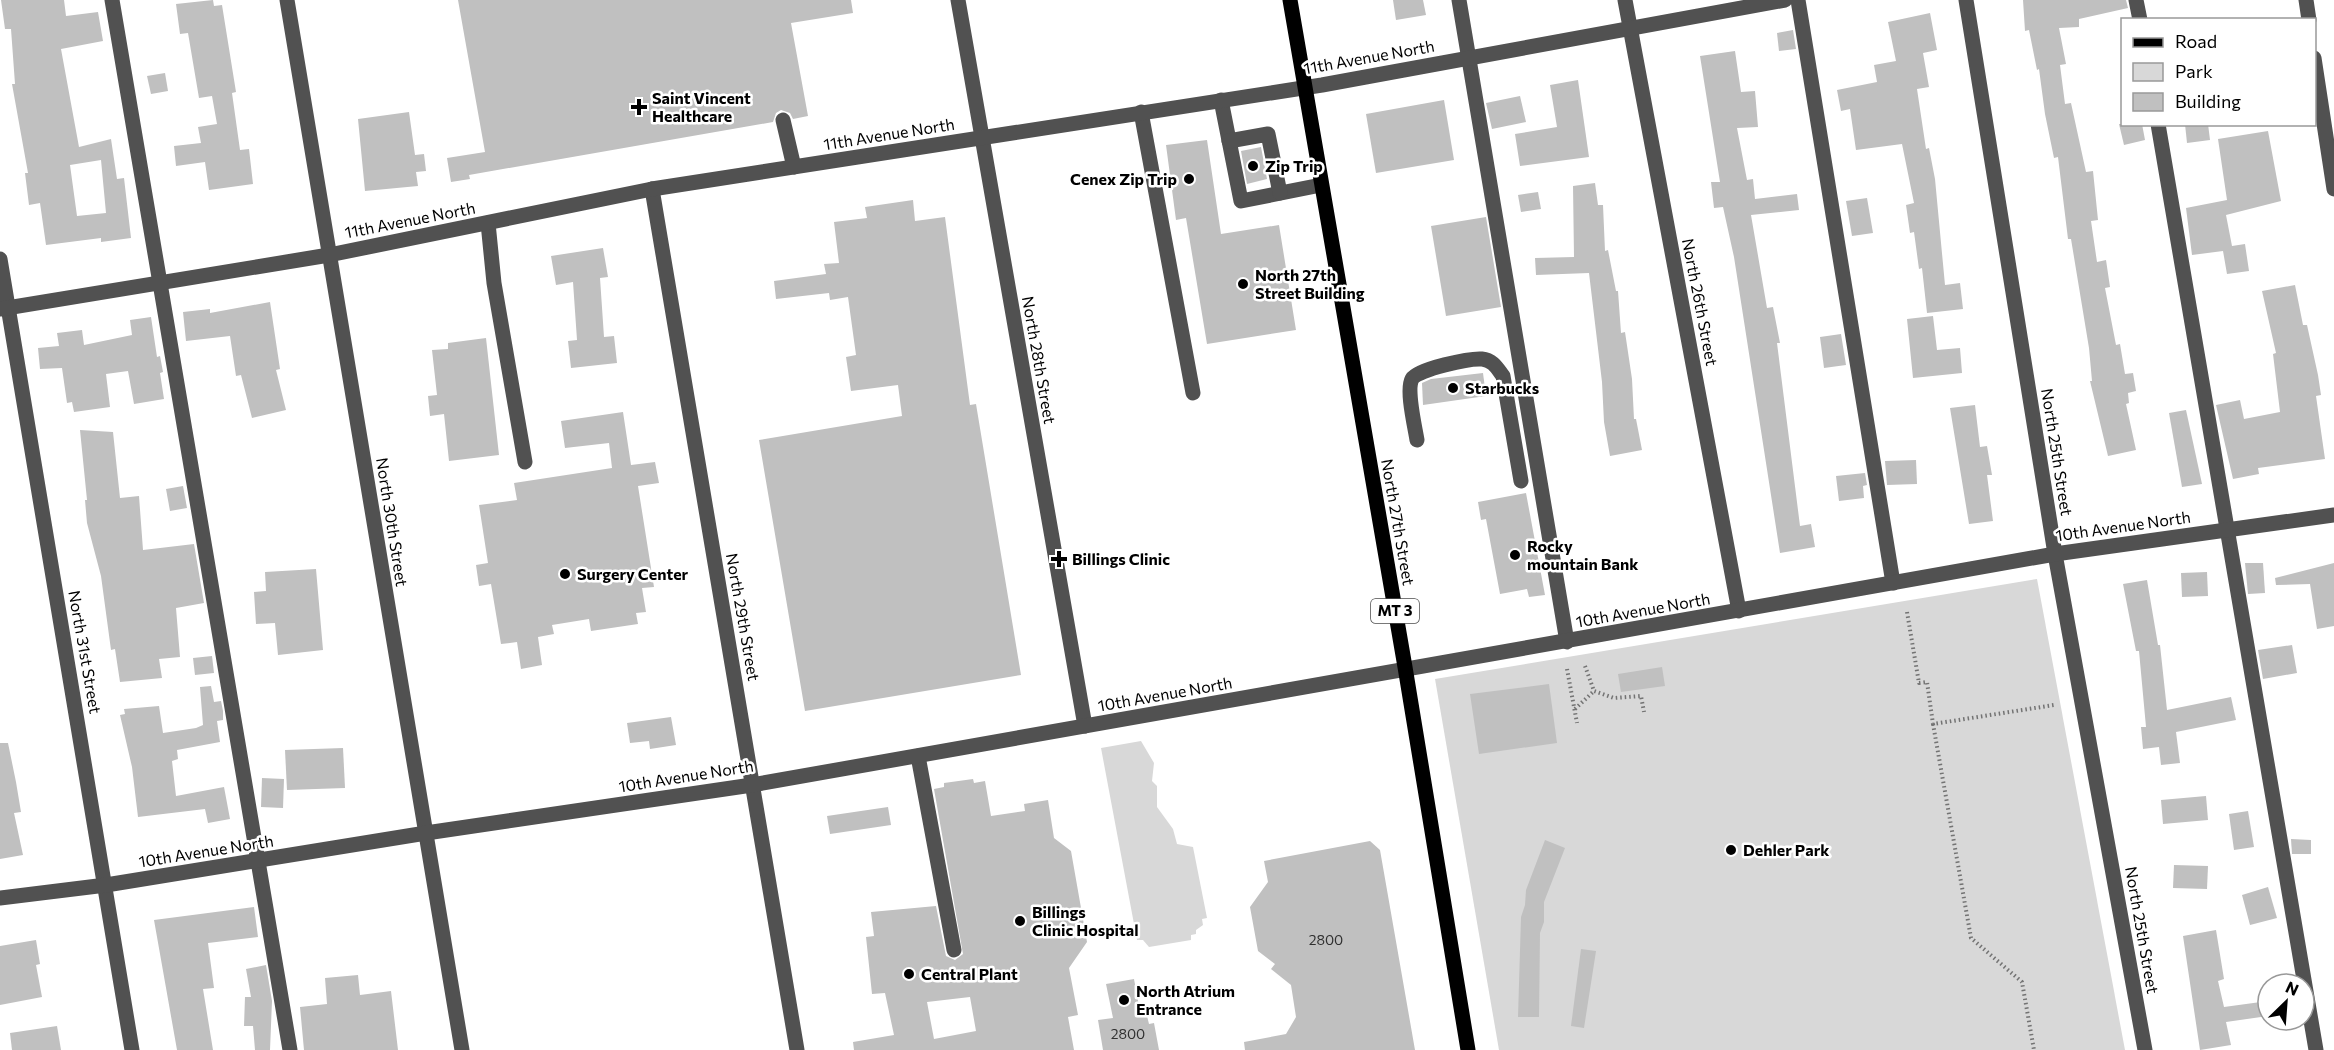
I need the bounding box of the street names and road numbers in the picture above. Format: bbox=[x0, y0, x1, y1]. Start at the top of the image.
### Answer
street label: 11th Avenue North bbox=[1302, 36, 1436, 77]
street label: 11th Avenue North bbox=[822, 114, 956, 153]
street label: 11th Avenue North bbox=[343, 198, 477, 241]
street label: North 26th Street bbox=[1679, 237, 1722, 368]
street label: North 28th Street bbox=[1019, 295, 1060, 426]
street label: North 25th Street bbox=[2038, 387, 2077, 517]
street label: North 30th Street bbox=[373, 456, 412, 588]
street label: North 27th Street bbox=[1378, 457, 1419, 587]
street label: 10th Avenue North bbox=[2054, 507, 2192, 544]
street label: North 29th Street bbox=[723, 552, 764, 683]
street label: 10th Avenue North bbox=[1574, 588, 1712, 631]
street label: North 31st Street bbox=[65, 589, 106, 715]
road number: MT 3 bbox=[1371, 599, 1419, 623]
street label: 10th Avenue North bbox=[1096, 672, 1234, 715]
street label: 10th Avenue North bbox=[617, 755, 755, 796]
street label: 10th Avenue North bbox=[137, 830, 275, 871]
street label: North 25th Street bbox=[2122, 865, 2163, 995]

